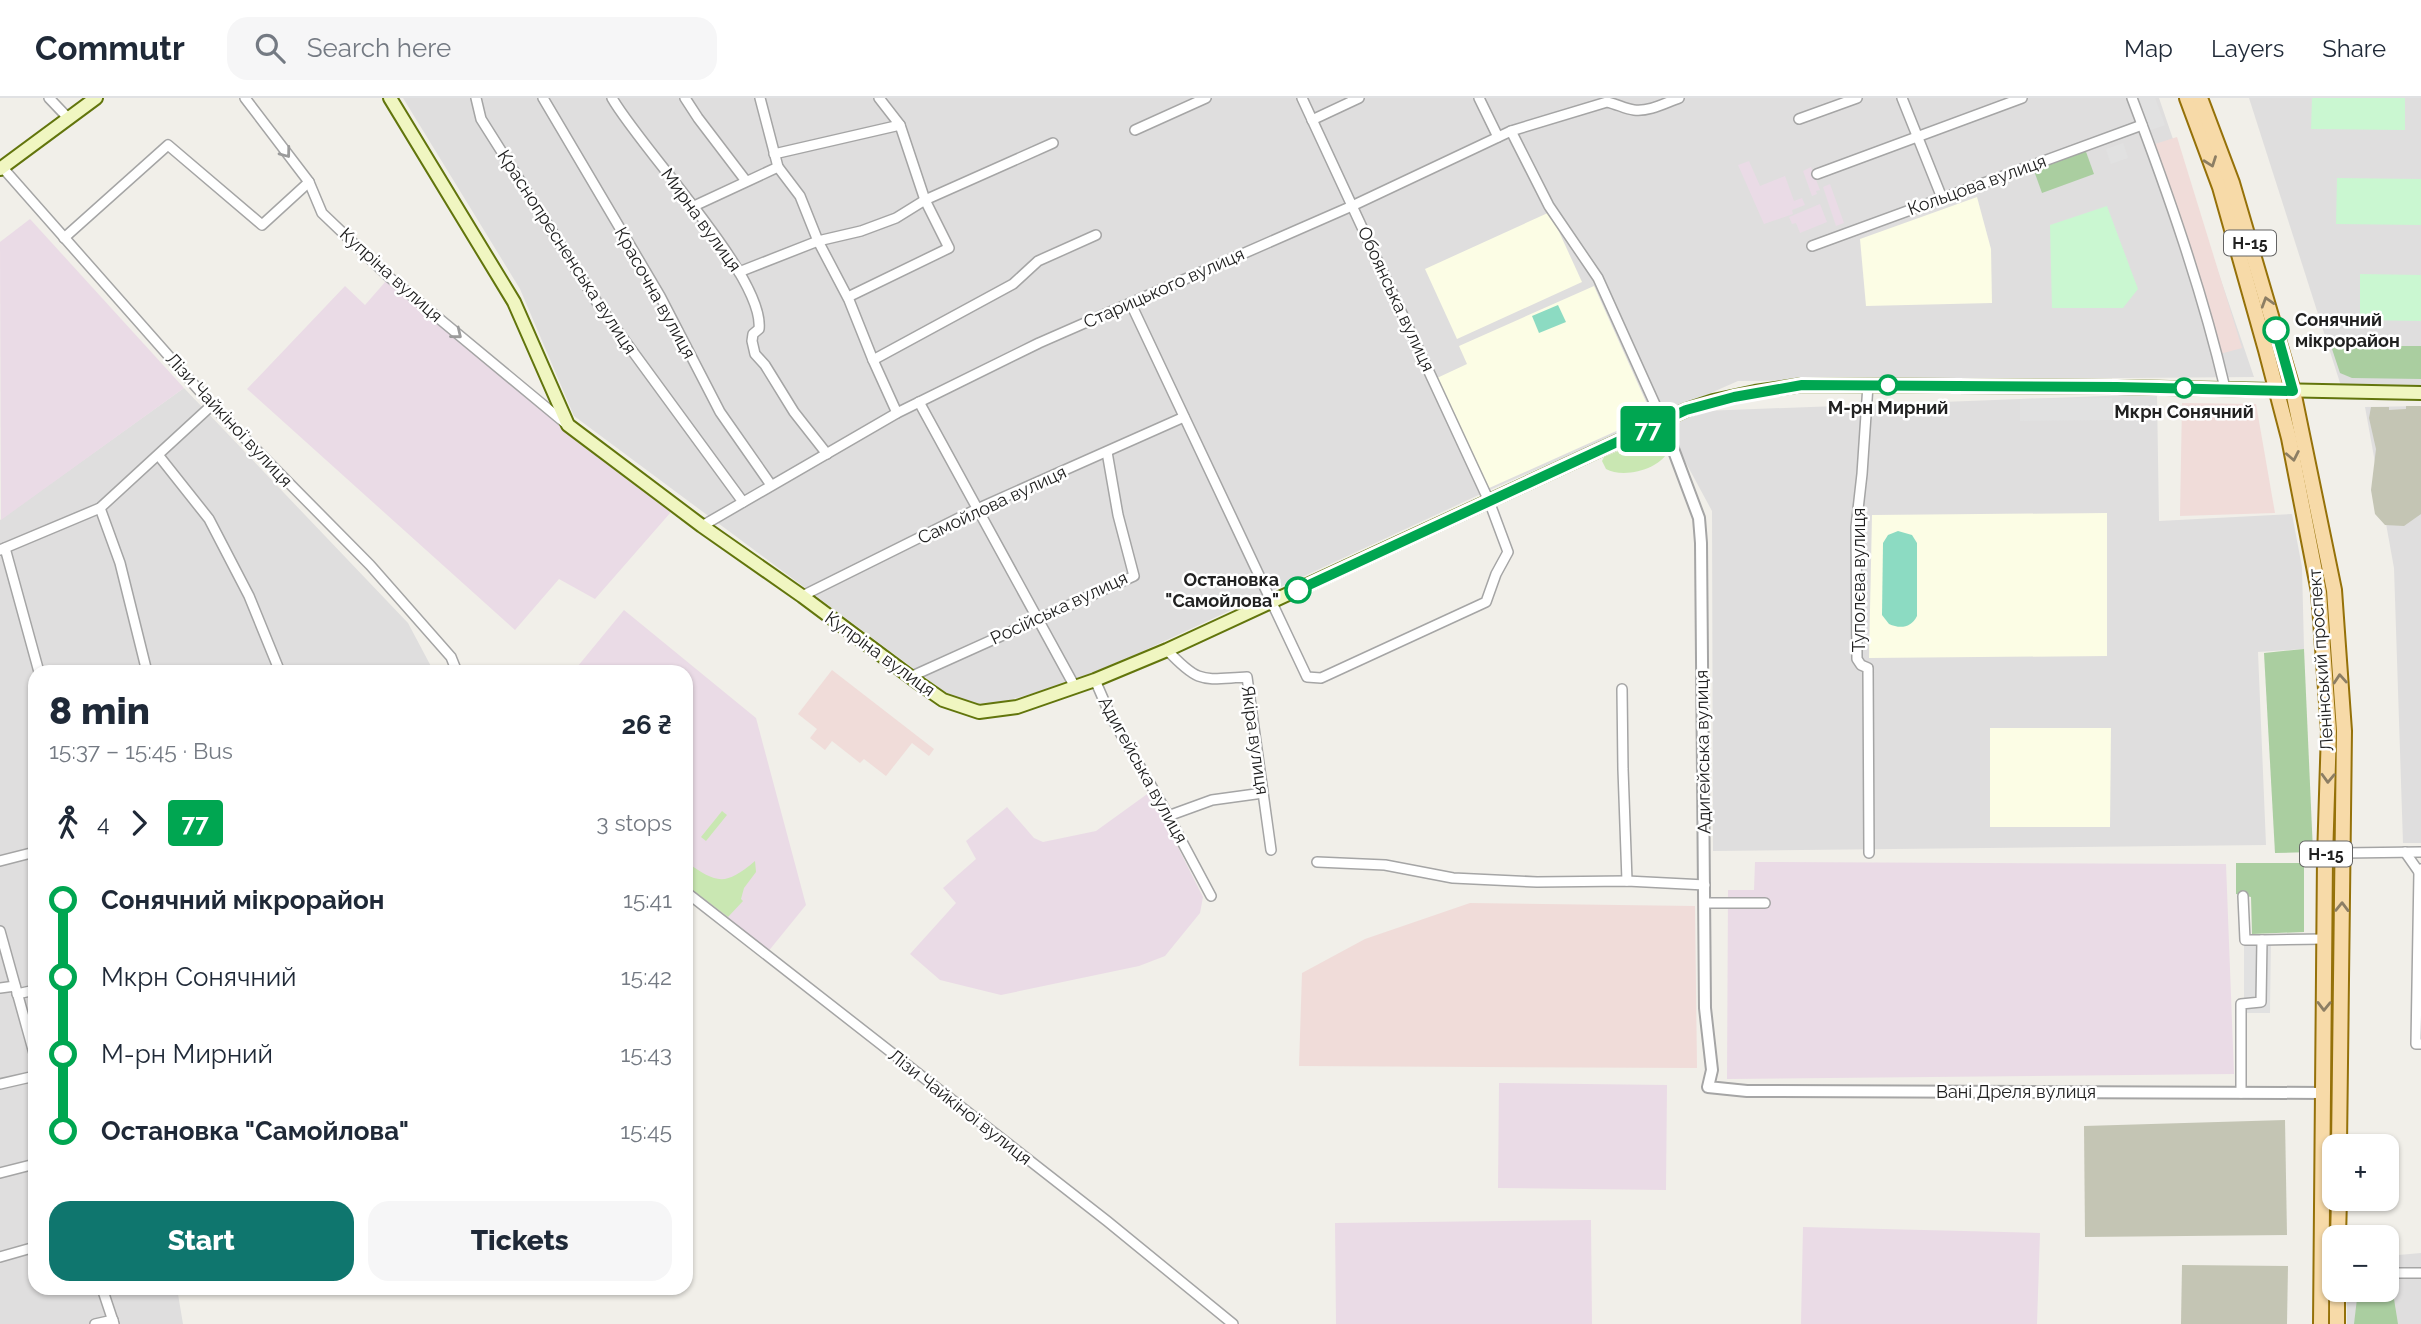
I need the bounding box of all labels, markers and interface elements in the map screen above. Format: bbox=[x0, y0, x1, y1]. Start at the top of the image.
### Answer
search box bbox=[227, 17, 717, 80]
text: Commutr bbox=[35, 29, 185, 68]
icon: search bbox=[251, 29, 289, 67]
text: Search here bbox=[307, 33, 451, 63]
text: Map bbox=[2124, 34, 2173, 63]
text: Layers bbox=[2211, 34, 2284, 63]
text: Share bbox=[2322, 34, 2386, 63]
one-way arrow bbox=[278, 145, 291, 157]
street label: Краснопресненська вулиця bbox=[493, 146, 641, 358]
street label: Кольцова вулиця bbox=[1905, 150, 2049, 219]
one-way arrow bbox=[2203, 156, 2217, 168]
street label: Мирна вулиця bbox=[657, 164, 746, 275]
street label: Купріна вулиця bbox=[336, 223, 447, 326]
street label: Красочна вулиця bbox=[611, 223, 700, 362]
street label: Обоянська вулиця bbox=[1354, 223, 1439, 375]
road number: Н-15 bbox=[2224, 230, 2276, 256]
street label: Старицького вулиця bbox=[1080, 243, 1248, 333]
one-way arrow bbox=[2261, 296, 2276, 308]
place label: Сонячний мікрорайон bbox=[2295, 309, 2400, 351]
marker: Сонячний мікрорайон bbox=[2263, 317, 2289, 343]
one-way arrow bbox=[449, 326, 462, 338]
street label: Лізи Чайкіної вулиця bbox=[162, 348, 297, 491]
marker: М-рн Мирний bbox=[1878, 375, 1898, 395]
marker: Мкрн Сонячний bbox=[2174, 378, 2194, 398]
place label: М-рн Мирний bbox=[1828, 397, 1948, 418]
place label: Мкрн Сонячний bbox=[2114, 401, 2254, 422]
line badge: 77 bbox=[1616, 406, 1680, 452]
text: 77 bbox=[1634, 414, 1662, 443]
one-way arrow bbox=[2284, 450, 2299, 462]
street label: Самойлова вулиця bbox=[914, 461, 1069, 548]
street label: Туполєва вулиця bbox=[1848, 508, 1869, 652]
street label: Російська вулиця bbox=[987, 567, 1131, 649]
street label: Ленінський проспект bbox=[2304, 568, 2337, 752]
place label: Остановка "Самойлова" bbox=[1165, 569, 1279, 611]
marker: Остановка "Самойлова" bbox=[1285, 577, 1311, 603]
street label: Купріна вулиця bbox=[821, 607, 939, 701]
street label: Адигейська вулиця bbox=[1691, 670, 1714, 834]
one-way arrow bbox=[2333, 673, 2348, 684]
street label: Якіра вулиця bbox=[1237, 684, 1274, 796]
text: 8 min bbox=[49, 688, 150, 733]
street label: Адигейська вулиця bbox=[1094, 693, 1192, 847]
text: 26 ₴ bbox=[621, 710, 672, 740]
text: 15:37 – 15:45 · Bus bbox=[49, 737, 233, 764]
one-way arrow bbox=[2320, 773, 2335, 784]
icon: walk bbox=[49, 804, 87, 842]
icon: forward bbox=[120, 804, 158, 842]
text: 77 bbox=[182, 808, 209, 837]
text: 4 bbox=[97, 809, 110, 836]
text: 3 stops bbox=[596, 809, 672, 836]
road number: Н-15 bbox=[2300, 842, 2352, 866]
text: Сонячний мікрорайон bbox=[101, 885, 384, 915]
text: 15:41 bbox=[623, 886, 672, 913]
one-way arrow bbox=[2334, 901, 2350, 911]
text: Мкрн Сонячний bbox=[101, 962, 297, 992]
text: 15:42 bbox=[621, 963, 672, 990]
one-way arrow bbox=[2316, 1001, 2332, 1012]
text: М-рн Мирний bbox=[101, 1039, 273, 1069]
text: 15:43 bbox=[620, 1040, 672, 1067]
street label: Лізи Чайкіної вулиця bbox=[885, 1044, 1036, 1169]
street label: Вані Дреля вулиця bbox=[1936, 1081, 2096, 1102]
text: Остановка "Самойлова" bbox=[101, 1116, 409, 1146]
text: 15:45 bbox=[620, 1117, 672, 1144]
map controls bbox=[2322, 1134, 2399, 1302]
button: + bbox=[2322, 1134, 2399, 1211]
button: Start bbox=[49, 1201, 354, 1281]
button: Tickets bbox=[368, 1201, 672, 1281]
button: − bbox=[2322, 1225, 2399, 1302]

